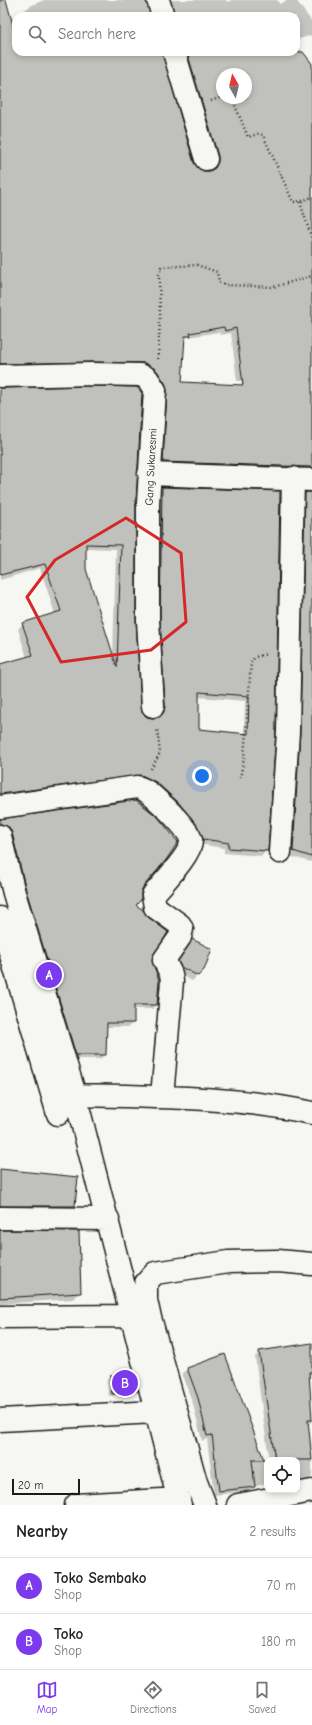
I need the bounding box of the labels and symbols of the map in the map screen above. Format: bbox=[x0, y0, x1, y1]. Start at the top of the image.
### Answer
north arrow bbox=[216, 68, 252, 104]
street label: Gang Sukaresmi bbox=[142, 428, 160, 506]
your location bbox=[192, 766, 212, 786]
pin: A bbox=[36, 960, 62, 990]
pin: B bbox=[112, 1368, 138, 1398]
scale bar bbox=[12, 1477, 80, 1496]

